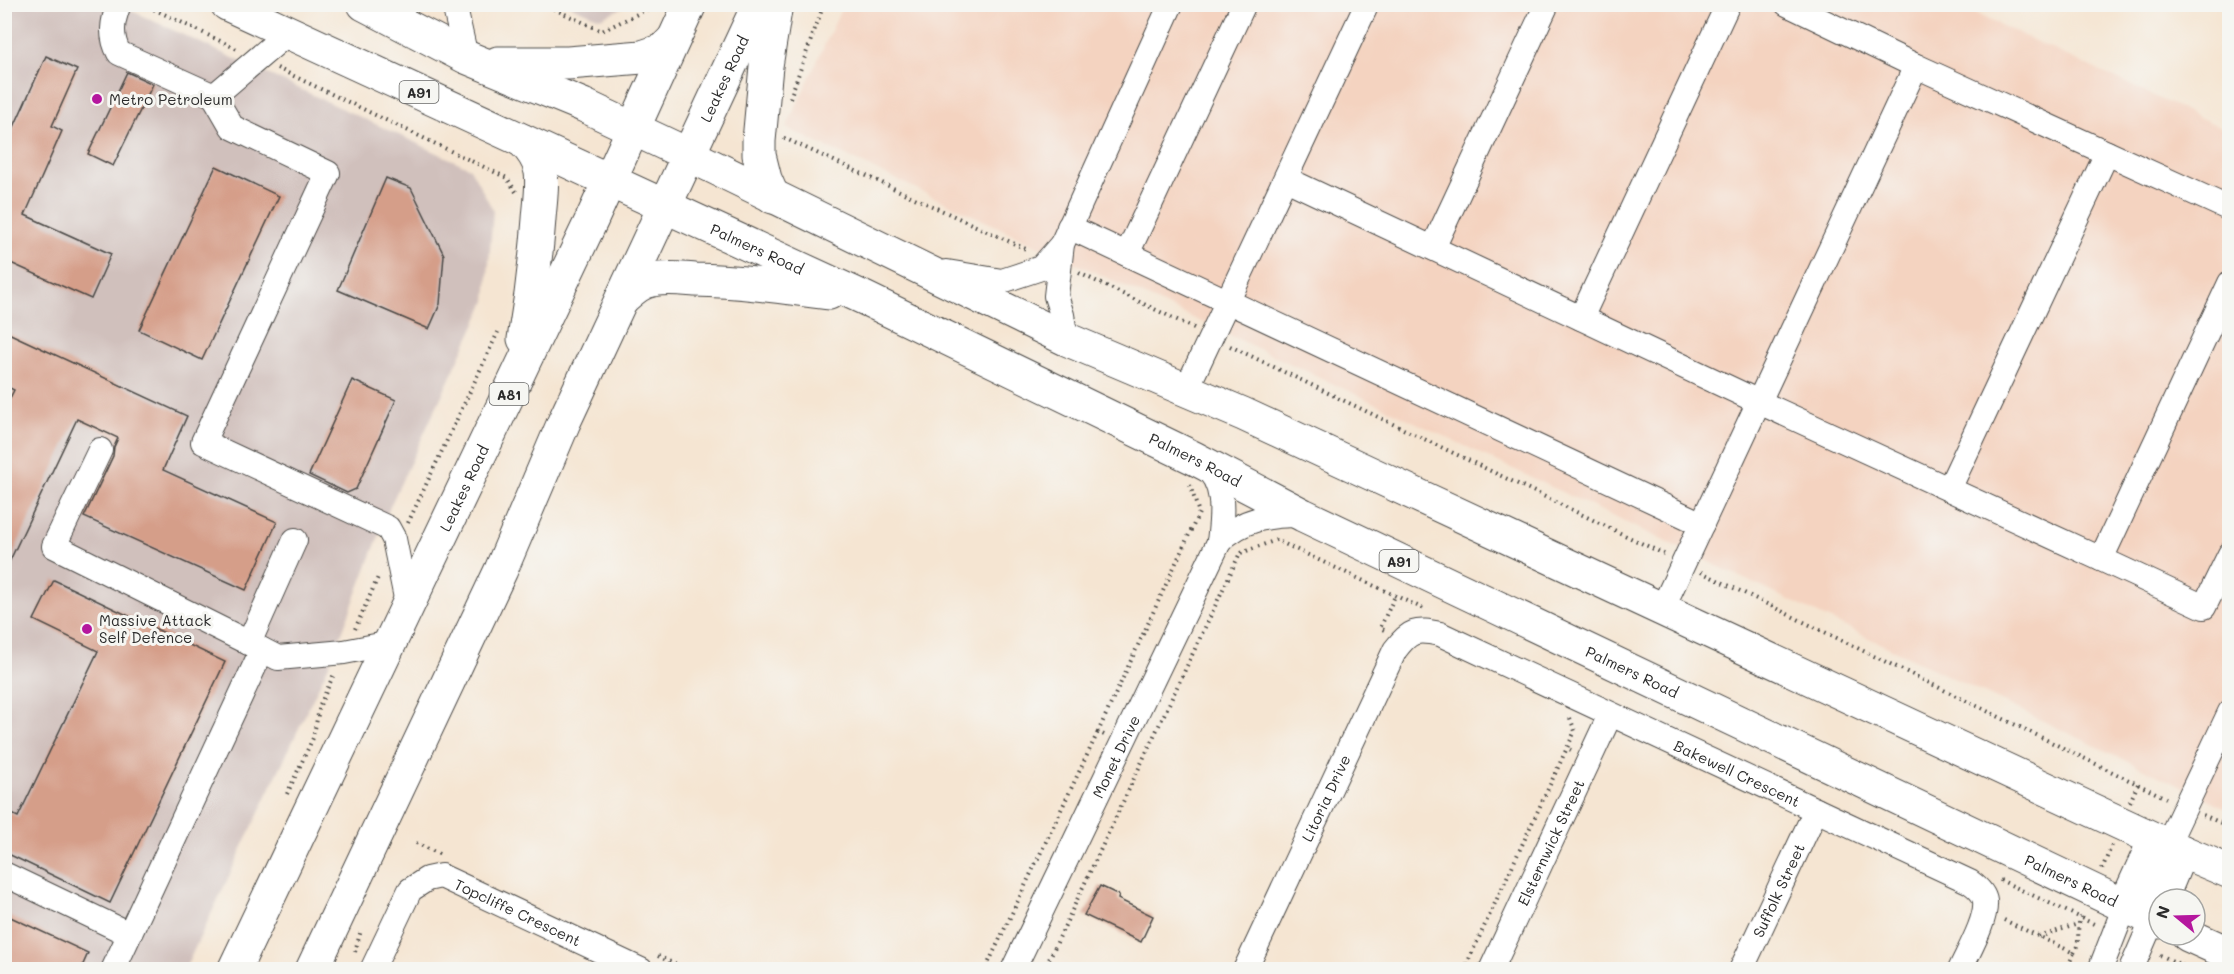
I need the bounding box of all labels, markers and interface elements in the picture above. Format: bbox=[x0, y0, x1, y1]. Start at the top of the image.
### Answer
street label: Leakes Road bbox=[695, 32, 753, 125]
road number: A91 bbox=[400, 81, 438, 103]
place label: Metro Petroleum bbox=[109, 89, 233, 109]
marker: Metro Petroleum bbox=[90, 92, 104, 106]
street label: Palmers Road bbox=[707, 219, 807, 279]
road number: A81 bbox=[490, 383, 528, 405]
street label: Palmers Road bbox=[1146, 428, 1245, 491]
street label: Leakes Road bbox=[435, 442, 493, 534]
road number: A91 bbox=[1380, 550, 1418, 572]
place label: Massive Attack Self Defence bbox=[99, 610, 211, 647]
marker: Massive Attack Self Defence bbox=[80, 622, 94, 636]
street label: Palmers Road bbox=[1583, 641, 1682, 702]
street label: Monet Drive bbox=[1087, 712, 1144, 801]
street label: Bakewell Crescent bbox=[1671, 735, 1804, 811]
street label: Litoria Drive bbox=[1297, 751, 1355, 845]
street label: Elsternwick Street bbox=[1513, 776, 1589, 909]
street label: Suffolk Street bbox=[1748, 840, 1809, 941]
street label: Palmers Road bbox=[2022, 850, 2121, 911]
street label: Topcliffe Crescent bbox=[451, 874, 584, 950]
north arrow bbox=[2147, 887, 2207, 947]
text: N bbox=[2150, 903, 2174, 921]

